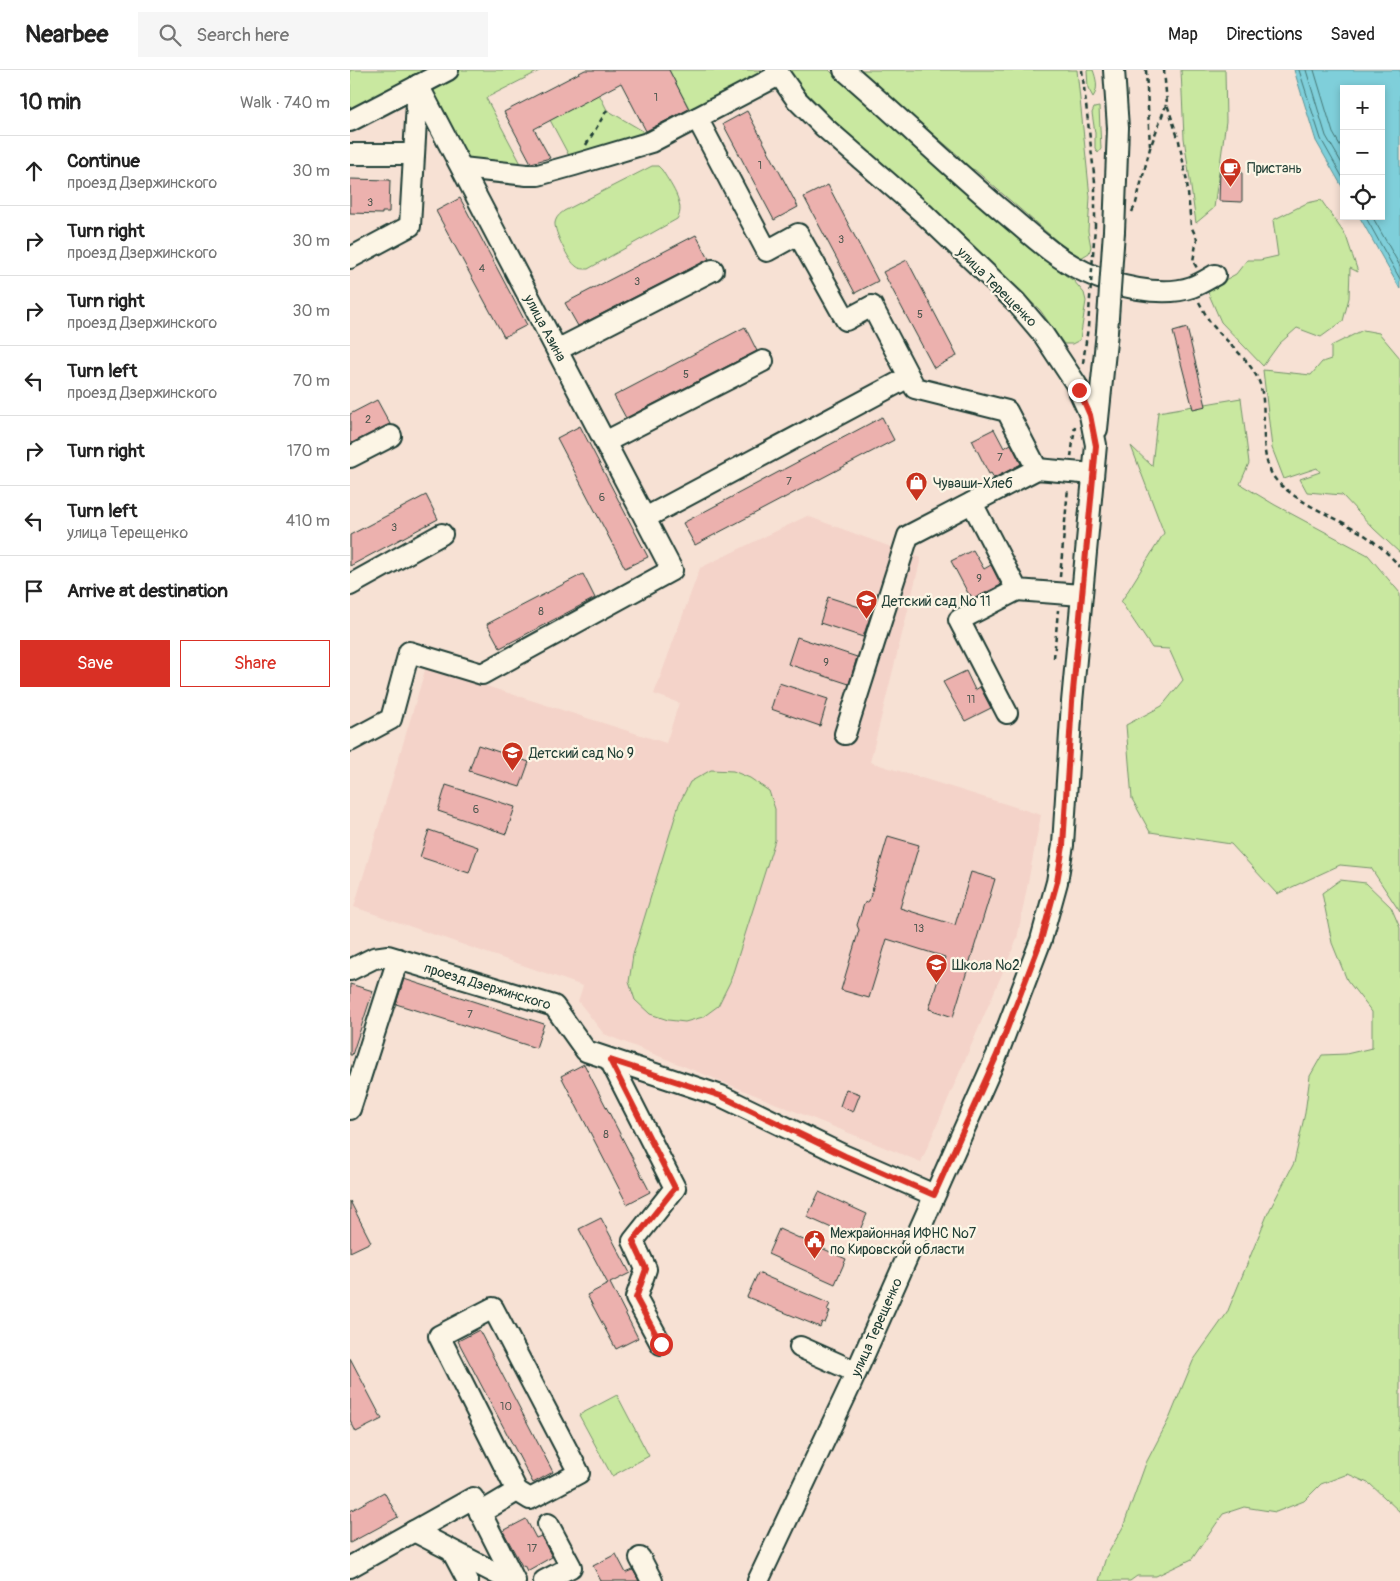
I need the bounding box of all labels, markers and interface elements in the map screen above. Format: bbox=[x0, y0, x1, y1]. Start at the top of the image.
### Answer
search box bbox=[138, 12, 488, 57]
text: Nearbee bbox=[25, 20, 108, 49]
icon: search bbox=[156, 21, 184, 49]
text: Search here bbox=[196, 23, 289, 47]
text: Map bbox=[1168, 23, 1198, 46]
text: Directions bbox=[1226, 23, 1302, 46]
text: Saved bbox=[1330, 23, 1375, 46]
map controls bbox=[1340, 85, 1385, 220]
button: + bbox=[1340, 85, 1385, 130]
text: 10 min bbox=[20, 89, 81, 116]
house number: 1 bbox=[654, 91, 658, 104]
text: Walk · 740 m bbox=[240, 93, 330, 113]
button: − bbox=[1340, 130, 1385, 175]
text: Continue bbox=[67, 149, 140, 173]
cafe icon: Пристань bbox=[1219, 156, 1243, 187]
icon: ahead bbox=[20, 157, 48, 185]
house number: 1 bbox=[758, 159, 762, 172]
place label: Пристань bbox=[1247, 160, 1302, 177]
text: 30 m bbox=[292, 161, 330, 181]
text: проезд Дзержинского bbox=[67, 173, 217, 193]
button: locate bbox=[1340, 175, 1385, 220]
house number: 3 bbox=[367, 196, 373, 209]
text: Turn right bbox=[67, 219, 145, 243]
icon: right bbox=[20, 227, 48, 255]
text: 30 m bbox=[292, 231, 330, 251]
house number: 3 bbox=[838, 233, 844, 246]
text: проезд Дзержинского bbox=[67, 243, 217, 263]
street label: улица Терещенко bbox=[953, 243, 1041, 331]
house number: 4 bbox=[479, 262, 486, 275]
house number: 3 bbox=[634, 275, 640, 288]
text: Turn right bbox=[67, 289, 145, 313]
street label: улица Азина bbox=[520, 291, 570, 364]
icon: right bbox=[20, 297, 48, 325]
text: 30 m bbox=[292, 301, 330, 321]
house number: 5 bbox=[917, 308, 923, 321]
text: проезд Дзержинского bbox=[67, 313, 217, 333]
text: Turn left bbox=[67, 359, 137, 383]
icon: left bbox=[20, 367, 48, 395]
house number: 5 bbox=[683, 368, 689, 381]
text: 70 m bbox=[293, 371, 330, 391]
route end bbox=[1068, 379, 1091, 402]
text: проезд Дзержинского bbox=[67, 383, 217, 403]
house number: 2 bbox=[365, 413, 371, 426]
icon: right bbox=[20, 437, 48, 465]
text: Turn right bbox=[67, 439, 145, 463]
text: 170 m bbox=[287, 441, 330, 461]
house number: 7 bbox=[997, 451, 1003, 464]
shop icon: Чуваши-Хлеб bbox=[905, 471, 929, 502]
house number: 7 bbox=[786, 475, 792, 488]
place label: Чуваши-Хлеб bbox=[933, 475, 1013, 492]
house number: 6 bbox=[599, 491, 605, 504]
text: Turn left bbox=[67, 499, 137, 523]
icon: left bbox=[20, 507, 48, 535]
text: 410 m bbox=[286, 511, 330, 531]
house number: 3 bbox=[391, 521, 397, 534]
text: улица Терещенко bbox=[67, 523, 188, 543]
house number: 9 bbox=[976, 572, 982, 585]
icon: arrive bbox=[20, 577, 48, 605]
text: Arrive at destination bbox=[67, 579, 228, 603]
school or university icon: Детский сад № 11 bbox=[854, 589, 878, 620]
place label: Детский сад № 11 bbox=[881, 593, 991, 610]
house number: 8 bbox=[538, 605, 544, 618]
button: Save bbox=[20, 640, 170, 687]
button: Share bbox=[180, 640, 330, 687]
house number: 9 bbox=[823, 656, 829, 669]
house number: 11 bbox=[967, 693, 975, 706]
school or university icon: Детский сад № 9 bbox=[501, 741, 525, 772]
place label: Детский сад № 9 bbox=[528, 745, 634, 762]
house number: 6 bbox=[473, 803, 479, 816]
house number: 13 bbox=[914, 922, 924, 935]
school or university icon: Школа №2 bbox=[924, 953, 948, 984]
place label: Школа №2 bbox=[952, 957, 1020, 974]
street label: проезд Дзержинского bbox=[422, 959, 553, 1013]
house number: 7 bbox=[467, 1008, 473, 1021]
house number: 8 bbox=[603, 1128, 609, 1141]
place label: Межрайонная ИФНС №7 по Кировской области bbox=[830, 1225, 977, 1258]
public building icon: Межрайонная ИФНС №7 по Кировской области bbox=[802, 1229, 826, 1260]
street label: улица Терещенко bbox=[846, 1275, 906, 1380]
route start bbox=[650, 1333, 673, 1356]
house number: 10 bbox=[500, 1400, 512, 1413]
house number: 17 bbox=[527, 1542, 537, 1555]

